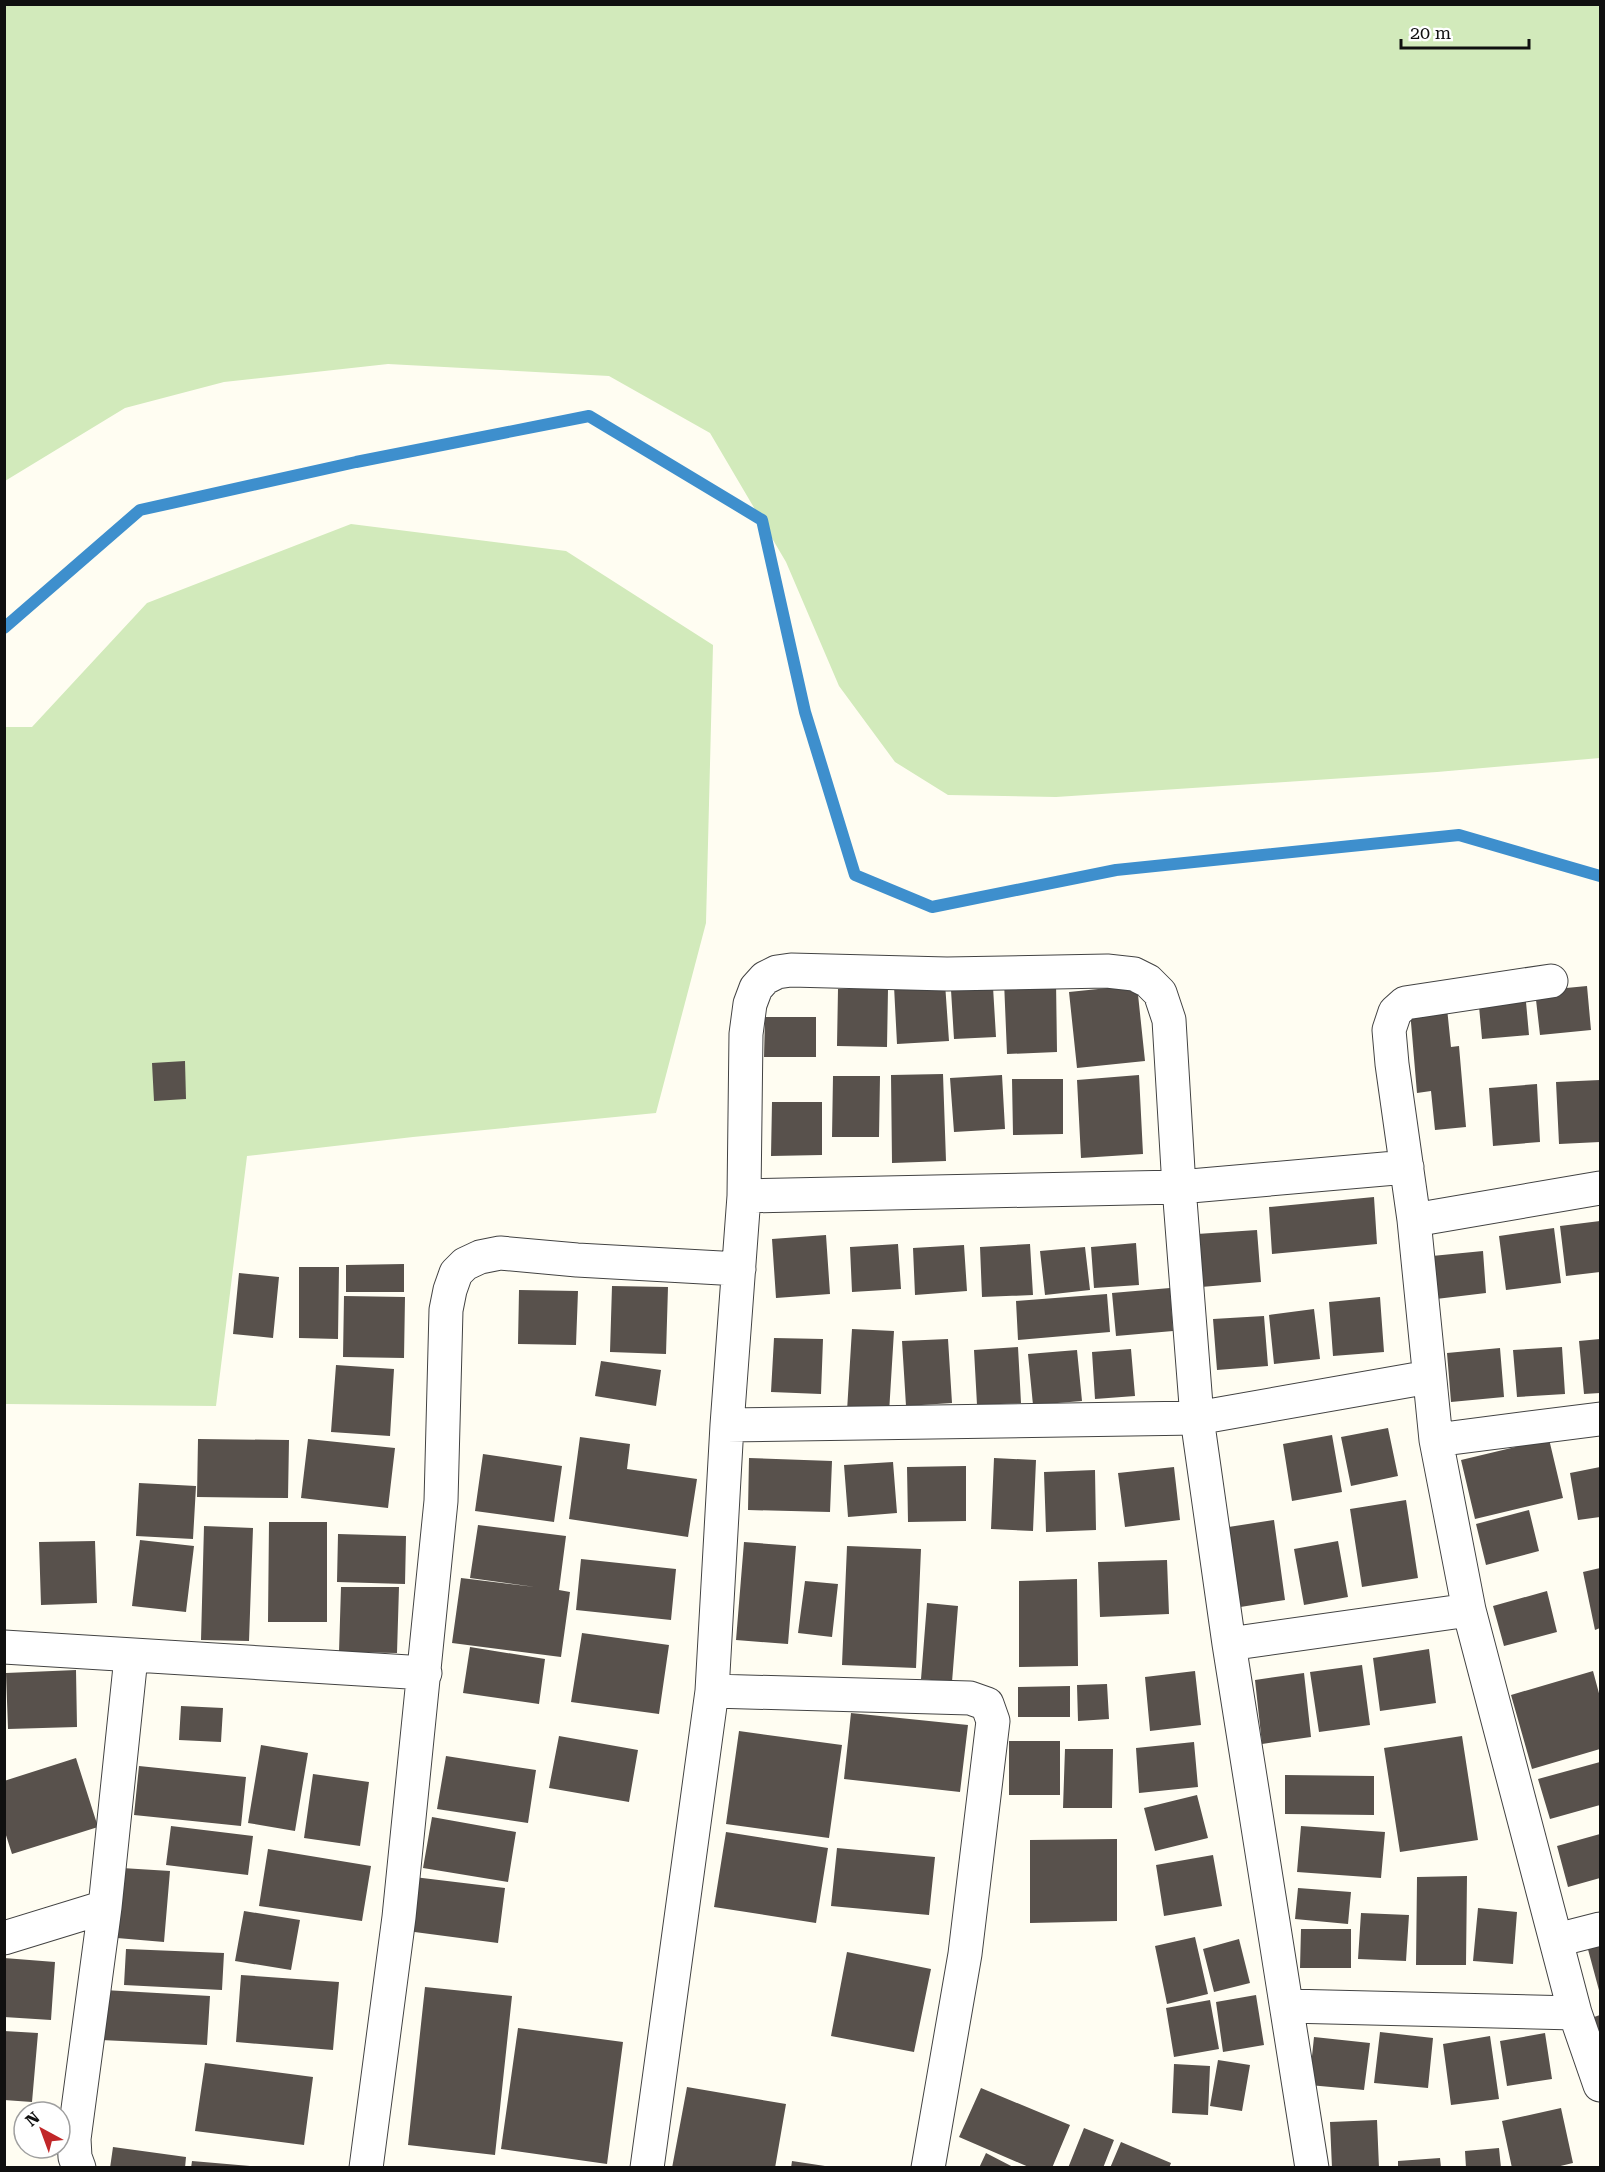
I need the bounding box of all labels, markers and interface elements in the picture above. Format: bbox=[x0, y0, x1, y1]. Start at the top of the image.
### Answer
scale bar bbox=[1401, 12, 1528, 50]
text: 20 m bbox=[1410, 22, 1451, 43]
north arrow bbox=[12, 2100, 72, 2160]
text: N bbox=[22, 2108, 43, 2130]

